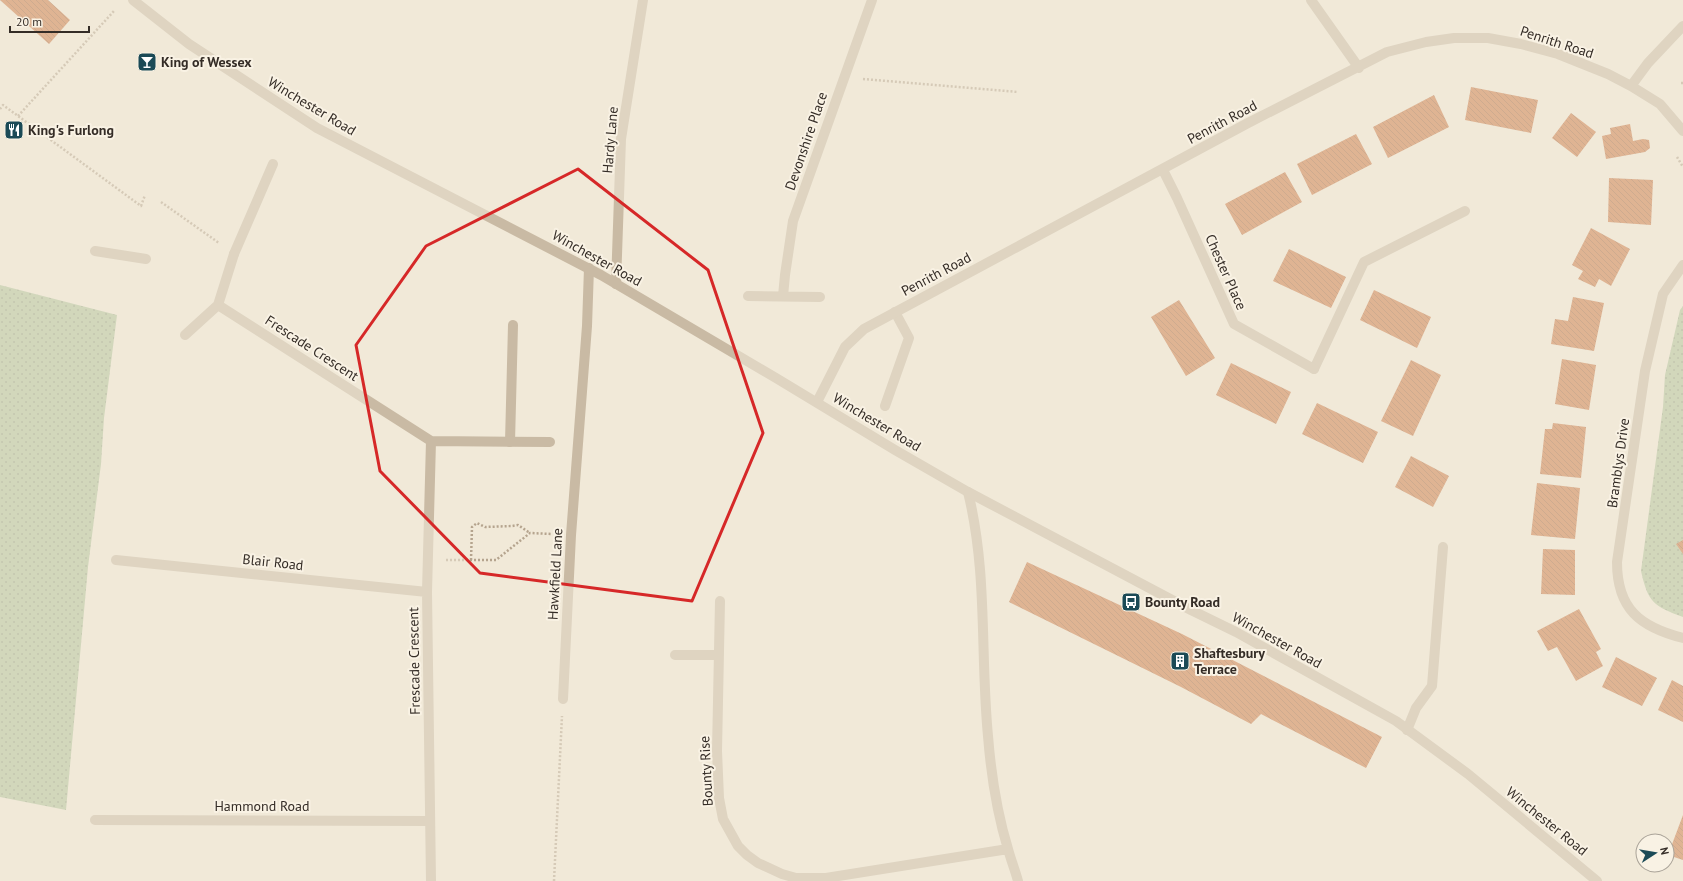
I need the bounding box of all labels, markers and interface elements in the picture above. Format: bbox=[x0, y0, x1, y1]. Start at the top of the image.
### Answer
scale bar bbox=[10, 8, 89, 34]
text: 20 m bbox=[16, 14, 42, 29]
street label: Penrith Road bbox=[1518, 22, 1596, 62]
bar icon: King of Wessex bbox=[136, 51, 158, 73]
place label: King of Wessex bbox=[161, 53, 252, 71]
street label: Winchester Road bbox=[265, 73, 359, 139]
street label: Devonshire Place bbox=[781, 90, 831, 192]
street label: Penrith Road bbox=[1184, 96, 1260, 148]
street label: Hardy Lane bbox=[598, 106, 622, 174]
restaurant icon: King's Furlong bbox=[3, 119, 25, 141]
place label: King's Furlong bbox=[28, 121, 114, 139]
street label: Winchester Road bbox=[549, 226, 645, 290]
street label: Chester Place bbox=[1201, 231, 1251, 313]
street label: Penrith Road bbox=[898, 248, 974, 300]
street label: Frescade Crescent bbox=[262, 311, 362, 385]
street label: Winchester Road bbox=[830, 389, 924, 455]
street label: Bramblys Drive bbox=[1603, 417, 1633, 509]
street label: Hawkfield Lane bbox=[544, 528, 566, 620]
street label: Blair Road bbox=[242, 550, 304, 574]
bus stop icon: Bounty Road bbox=[1120, 591, 1142, 613]
place label: Bounty Road bbox=[1145, 593, 1220, 611]
street label: Frescade Crescent bbox=[404, 607, 424, 715]
street label: Winchester Road bbox=[1229, 608, 1325, 672]
place label: Shaftesbury Terrace bbox=[1194, 644, 1265, 678]
building icon: Shaftesbury Terrace bbox=[1169, 650, 1191, 672]
street label: Bounty Rise bbox=[695, 735, 717, 807]
street label: Winchester Road bbox=[1503, 783, 1591, 859]
street label: Hammond Road bbox=[214, 797, 310, 815]
north arrow bbox=[1635, 833, 1675, 873]
text: N bbox=[1657, 846, 1672, 856]

